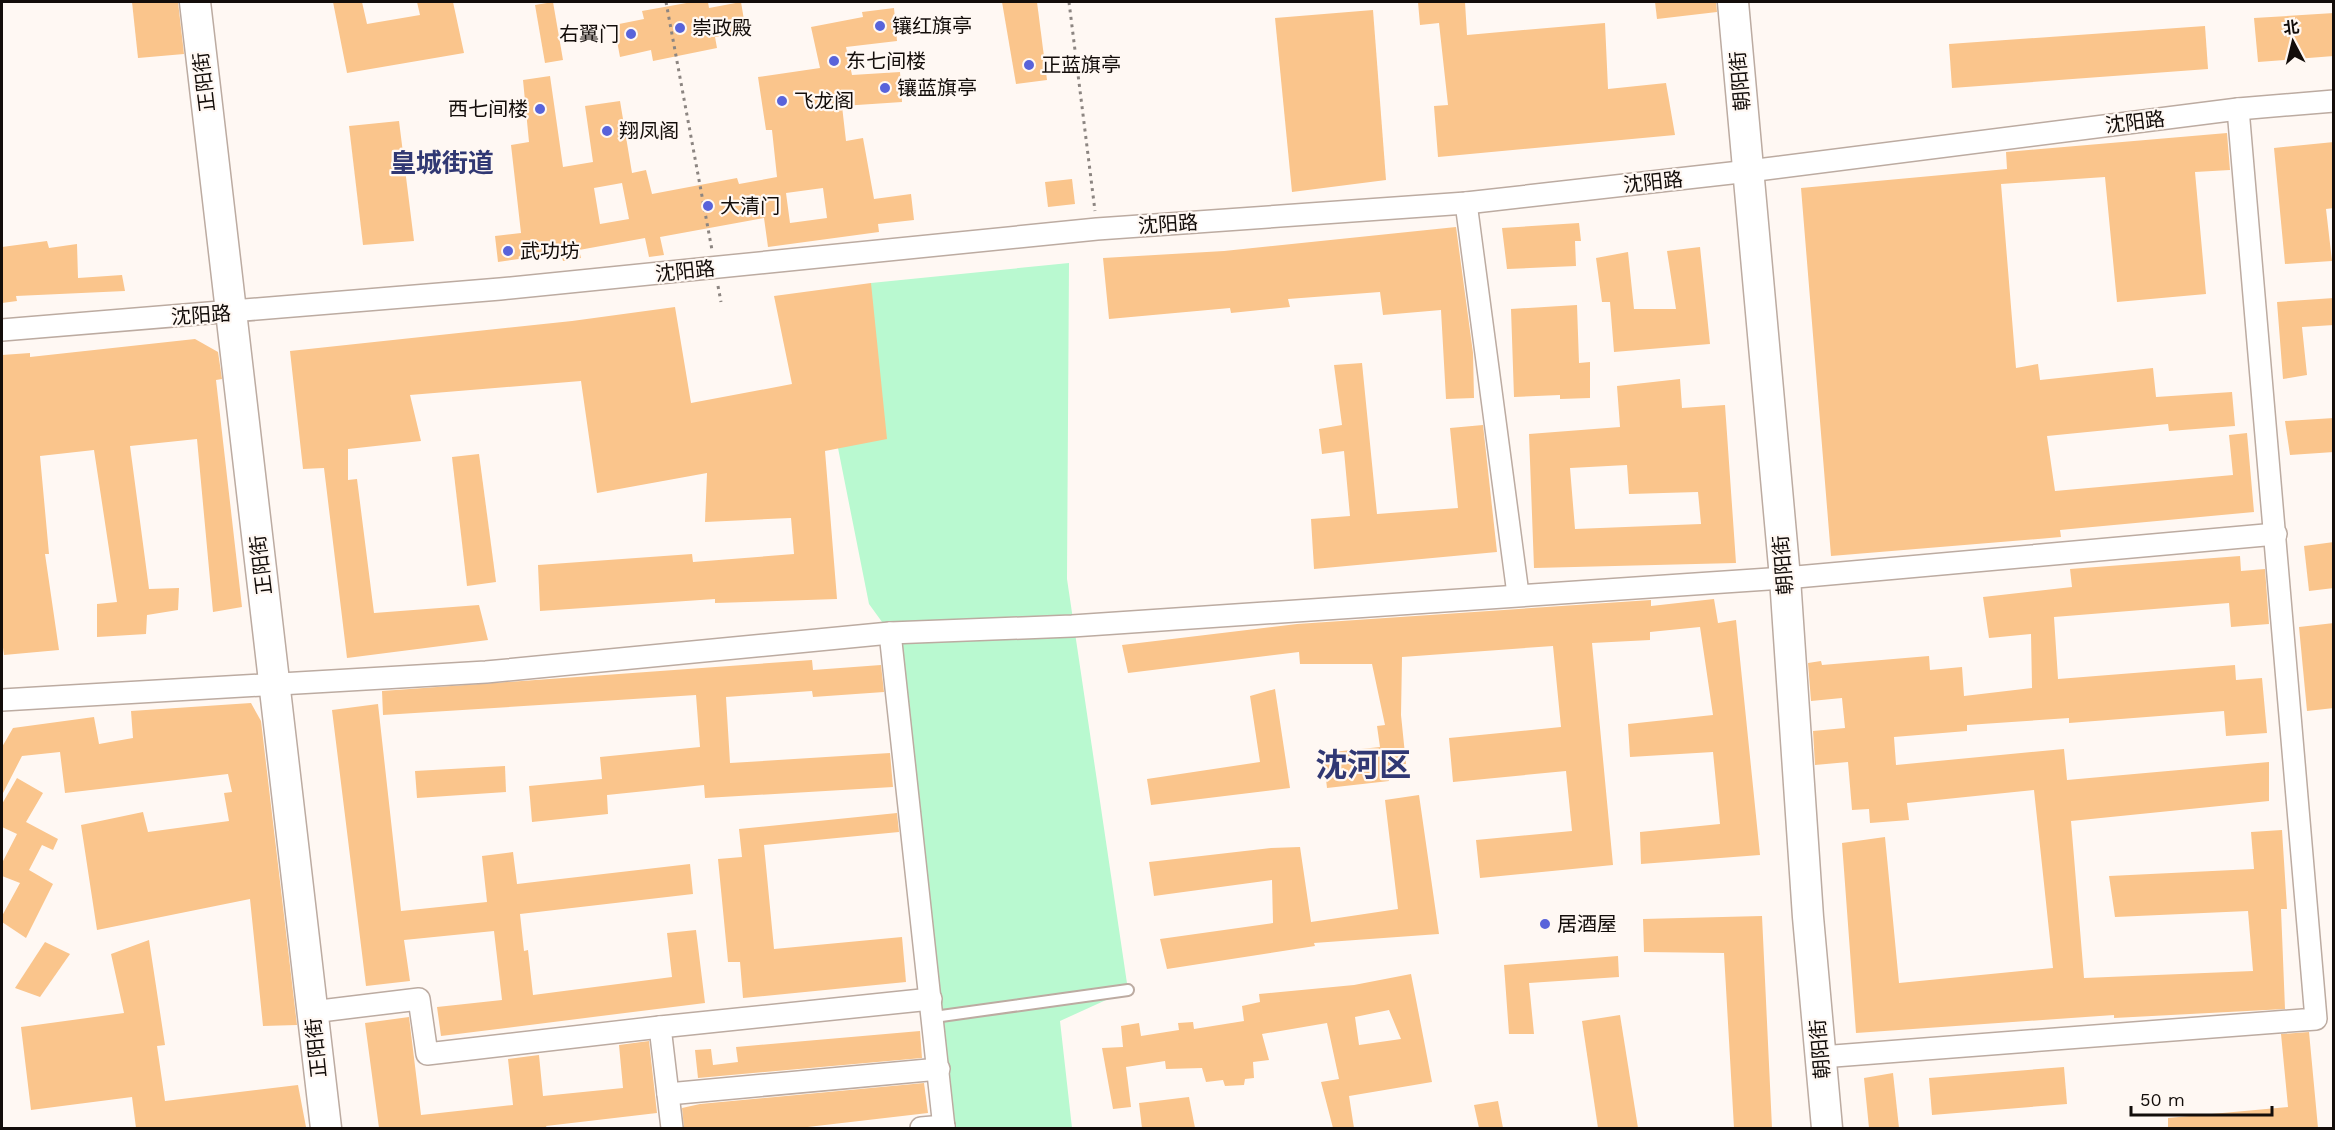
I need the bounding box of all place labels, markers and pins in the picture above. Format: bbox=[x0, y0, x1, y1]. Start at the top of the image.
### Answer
place label: 镶红旗亭 bbox=[892, 14, 972, 38]
place label: 崇政殿 bbox=[692, 16, 752, 40]
marker: 镶红旗亭 bbox=[873, 19, 887, 33]
marker: 崇政殿 bbox=[673, 21, 687, 35]
place label: 右翼门 bbox=[559, 22, 619, 46]
marker: 右翼门 bbox=[624, 27, 638, 41]
place label: 东七间楼 bbox=[846, 49, 926, 73]
place label: 正蓝旗亭 bbox=[1041, 53, 1121, 77]
marker: 东七间楼 bbox=[827, 54, 841, 68]
marker: 正蓝旗亭 bbox=[1022, 58, 1036, 72]
place label: 镶蓝旗亭 bbox=[897, 76, 977, 100]
marker: 镶蓝旗亭 bbox=[878, 81, 892, 95]
place label: 飞龙阁 bbox=[794, 89, 854, 113]
marker: 飞龙阁 bbox=[775, 94, 789, 108]
place label: 西七间楼 bbox=[448, 97, 528, 121]
marker: 西七间楼 bbox=[533, 102, 547, 116]
place label: 翔凤阁 bbox=[619, 119, 679, 143]
marker: 翔凤阁 bbox=[600, 124, 614, 138]
place label: 大清门 bbox=[720, 194, 780, 218]
marker: 大清门 bbox=[701, 199, 715, 213]
place label: 武功坊 bbox=[520, 239, 580, 263]
marker: 武功坊 bbox=[501, 244, 515, 258]
place label: 居酒屋 bbox=[1557, 912, 1617, 936]
marker: 居酒屋 bbox=[1538, 917, 1552, 931]

